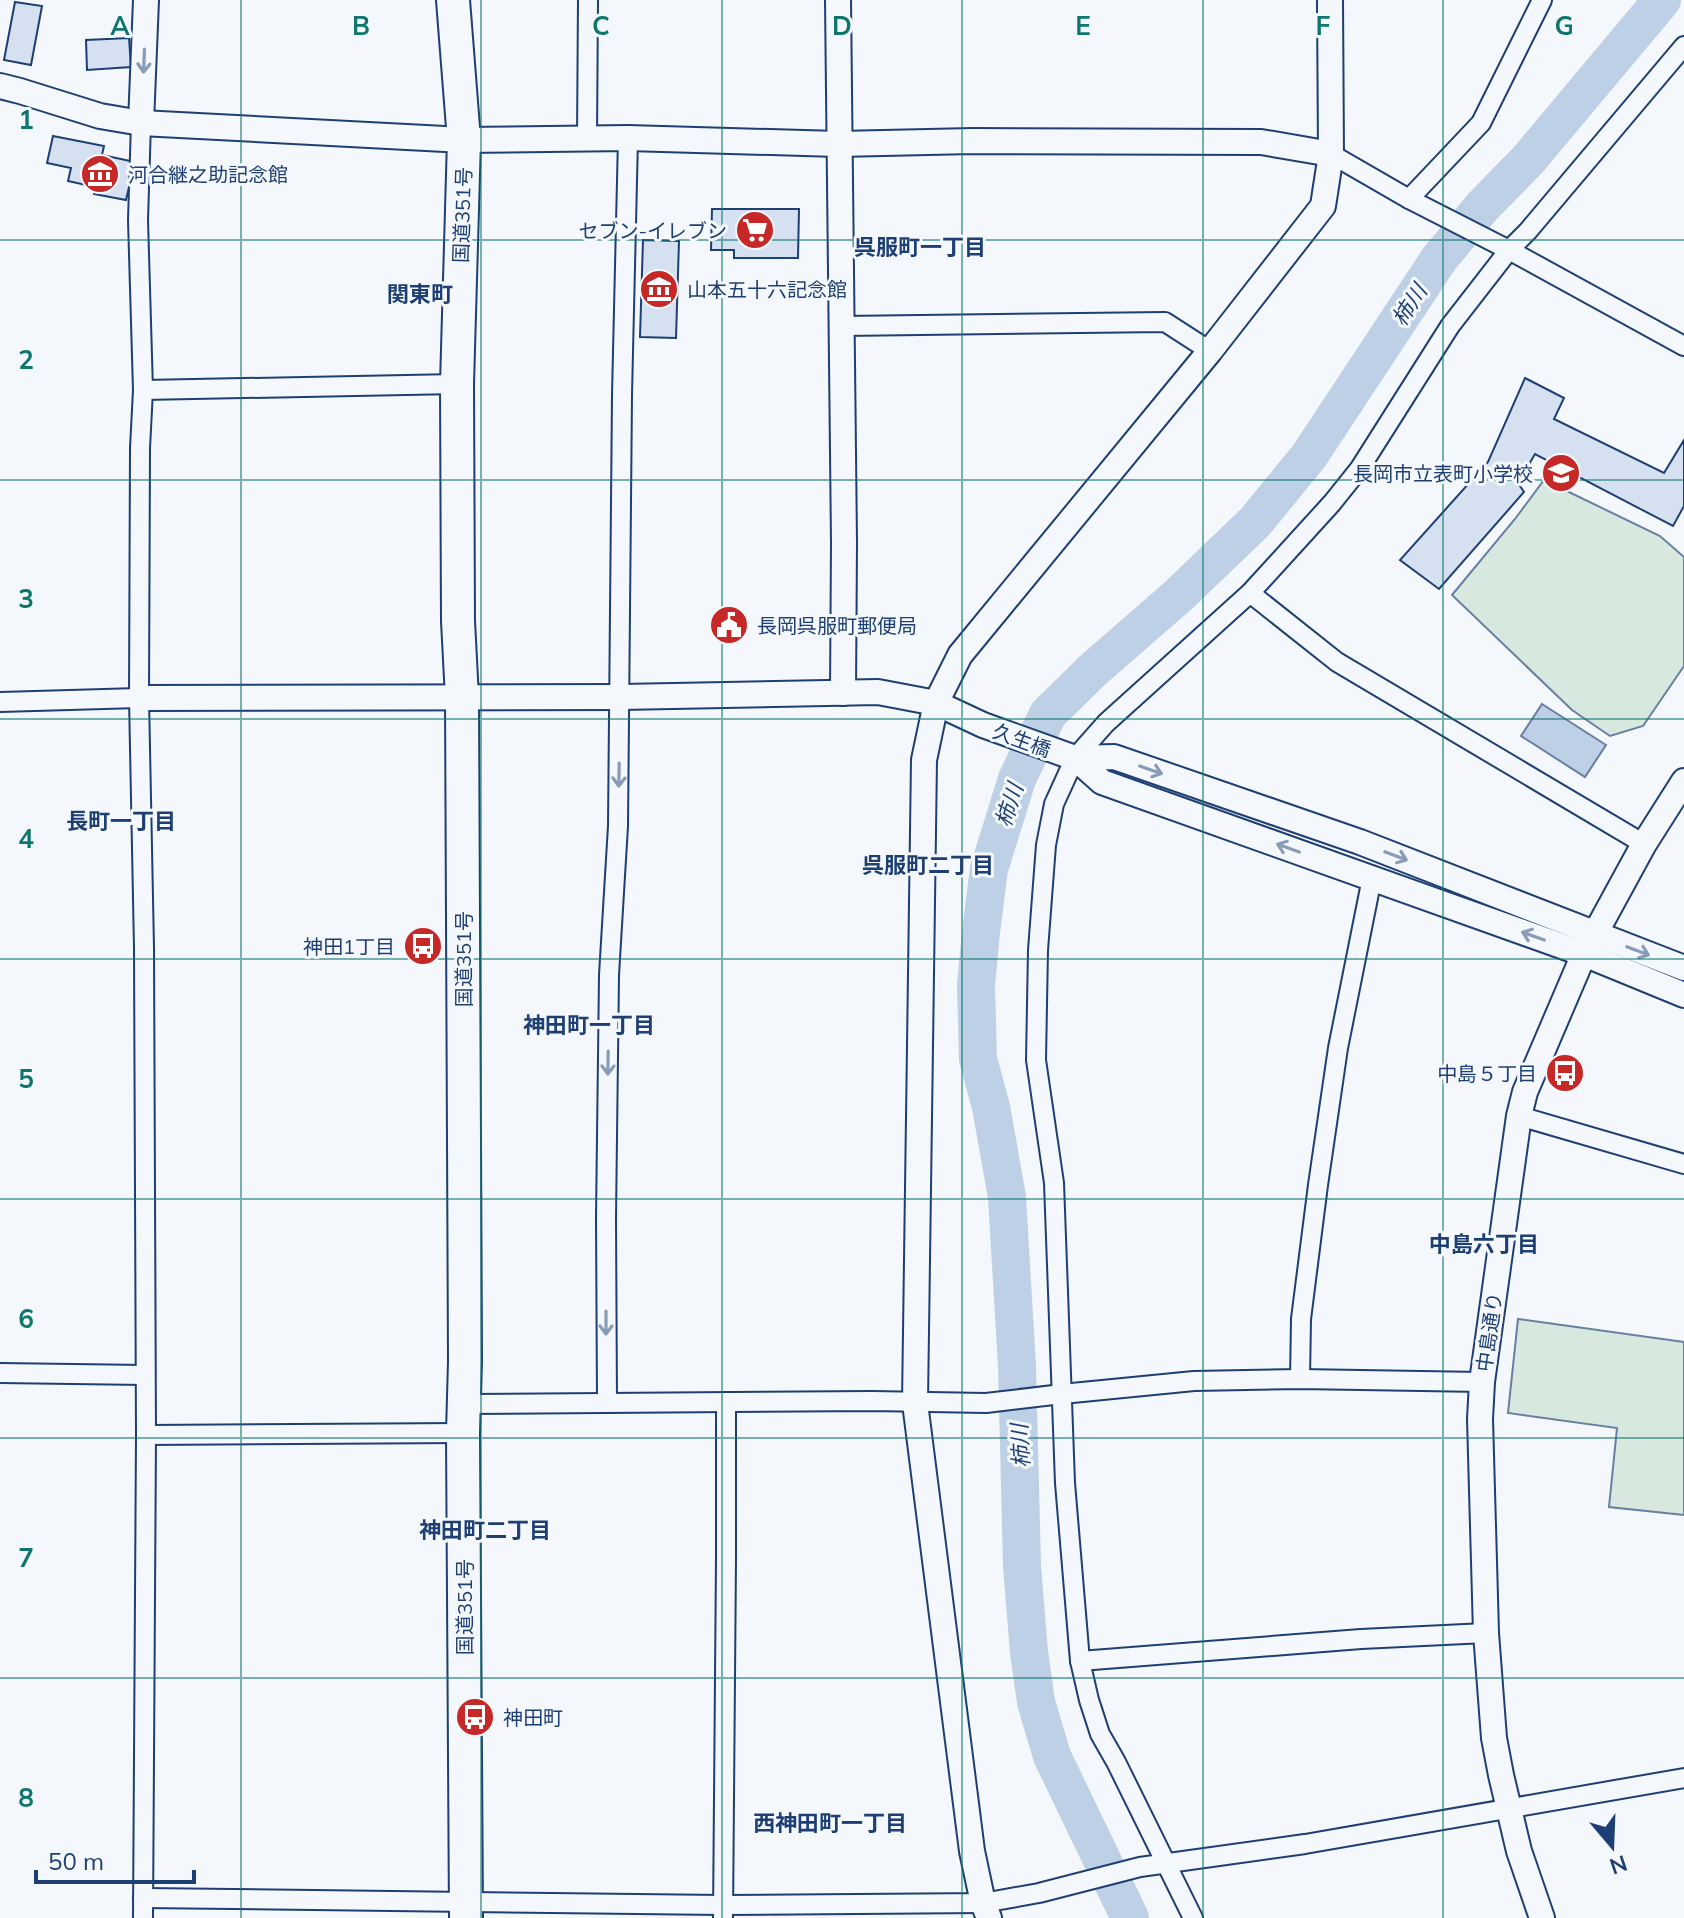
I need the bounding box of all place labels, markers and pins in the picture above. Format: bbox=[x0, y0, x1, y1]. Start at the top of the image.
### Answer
museum icon: 河合継之助記念館 bbox=[79, 153, 121, 195]
place label: 河合継之助記念館 bbox=[128, 162, 288, 187]
supermarket icon: セブン-イレブン bbox=[734, 209, 776, 251]
place label: セブン-イレブン bbox=[578, 218, 727, 243]
museum icon: 山本五十六記念館 bbox=[638, 268, 680, 310]
place label: 山本五十六記念館 bbox=[687, 277, 847, 302]
school or university icon: 長岡市立表町小学校 bbox=[1540, 452, 1582, 494]
place label: 長岡市立表町小学校 bbox=[1353, 461, 1533, 486]
public building icon: 長岡呉服町郵便局 bbox=[708, 604, 750, 646]
place label: 長岡呉服町郵便局 bbox=[757, 613, 917, 638]
bus stop icon: 神田1丁目 bbox=[402, 925, 444, 967]
place label: 神田1丁目 bbox=[303, 934, 395, 959]
bus stop icon: 中島５丁目 bbox=[1544, 1052, 1586, 1094]
place label: 中島５丁目 bbox=[1437, 1061, 1537, 1086]
bus stop icon: 神田町 bbox=[454, 1696, 496, 1738]
place label: 神田町 bbox=[503, 1705, 563, 1730]

